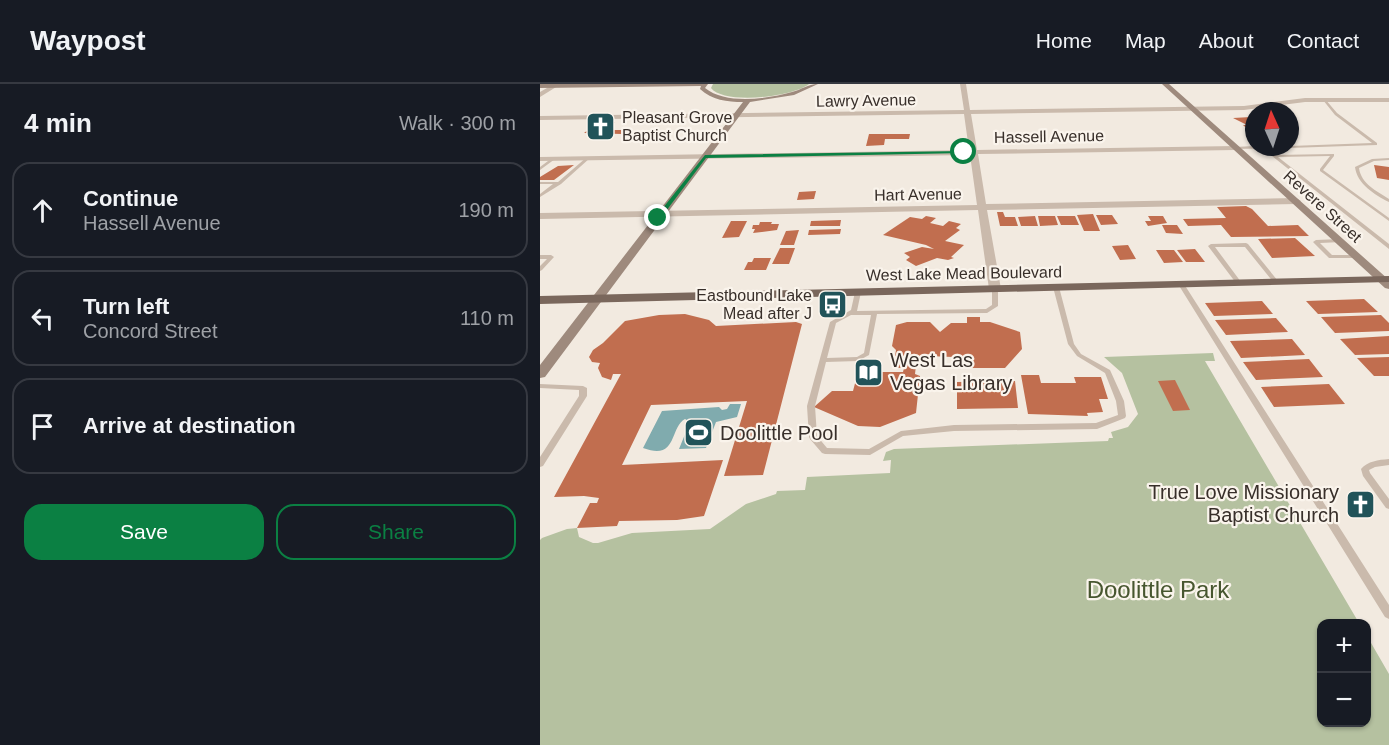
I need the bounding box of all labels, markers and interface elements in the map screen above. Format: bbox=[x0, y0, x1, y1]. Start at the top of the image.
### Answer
text: Waypost bbox=[30, 25, 146, 56]
text: Home bbox=[1036, 29, 1092, 52]
text: Map bbox=[1125, 29, 1166, 52]
text: About bbox=[1199, 29, 1254, 52]
text: Contact bbox=[1287, 29, 1359, 52]
street label: Lawry Avenue bbox=[816, 91, 916, 110]
north arrow bbox=[1245, 102, 1299, 156]
text: 4 min bbox=[24, 108, 92, 138]
place label: Pleasant Grove Baptist Church bbox=[622, 109, 732, 144]
church icon: Pleasant Grove Baptist Church bbox=[585, 110, 617, 142]
text: Walk · 300 m bbox=[399, 112, 516, 134]
street label: Hassell Avenue bbox=[994, 127, 1104, 146]
route start bbox=[950, 138, 976, 164]
street label: Revere Street bbox=[1280, 167, 1365, 246]
street label: Hart Avenue bbox=[874, 185, 962, 204]
text: Continue bbox=[83, 186, 178, 211]
icon: ahead bbox=[26, 194, 59, 227]
text: 190 m bbox=[458, 199, 514, 221]
route end bbox=[644, 204, 670, 230]
text: Hassell Avenue bbox=[83, 212, 221, 234]
street label: West Lake Mead Boulevard bbox=[866, 263, 1062, 284]
place label: Eastbound Lake Mead after J bbox=[696, 287, 812, 322]
bus stop icon: Eastbound Lake Mead after J bbox=[817, 288, 849, 320]
text: Turn left bbox=[83, 294, 169, 319]
icon: left bbox=[26, 302, 59, 335]
text: 110 m bbox=[460, 307, 514, 329]
text: Concord Street bbox=[83, 320, 218, 342]
place label: West Las Vegas Library bbox=[890, 349, 1012, 394]
library icon: West Las Vegas Library bbox=[853, 356, 885, 388]
icon: arrive bbox=[26, 410, 59, 443]
text: Arrive at destination bbox=[83, 413, 296, 438]
sports icon: Doolittle Pool bbox=[683, 417, 715, 449]
place label: Doolittle Pool bbox=[720, 422, 838, 444]
place label: True Love Missionary Baptist Church bbox=[1149, 481, 1339, 526]
church icon: True Love Missionary Baptist Church bbox=[1344, 488, 1376, 520]
button: Save bbox=[24, 504, 264, 560]
button: Share bbox=[276, 504, 516, 560]
park label: Doolittle Park bbox=[1087, 576, 1230, 603]
map controls bbox=[1317, 619, 1371, 727]
button: + bbox=[1317, 619, 1371, 673]
button: − bbox=[1317, 673, 1371, 727]

